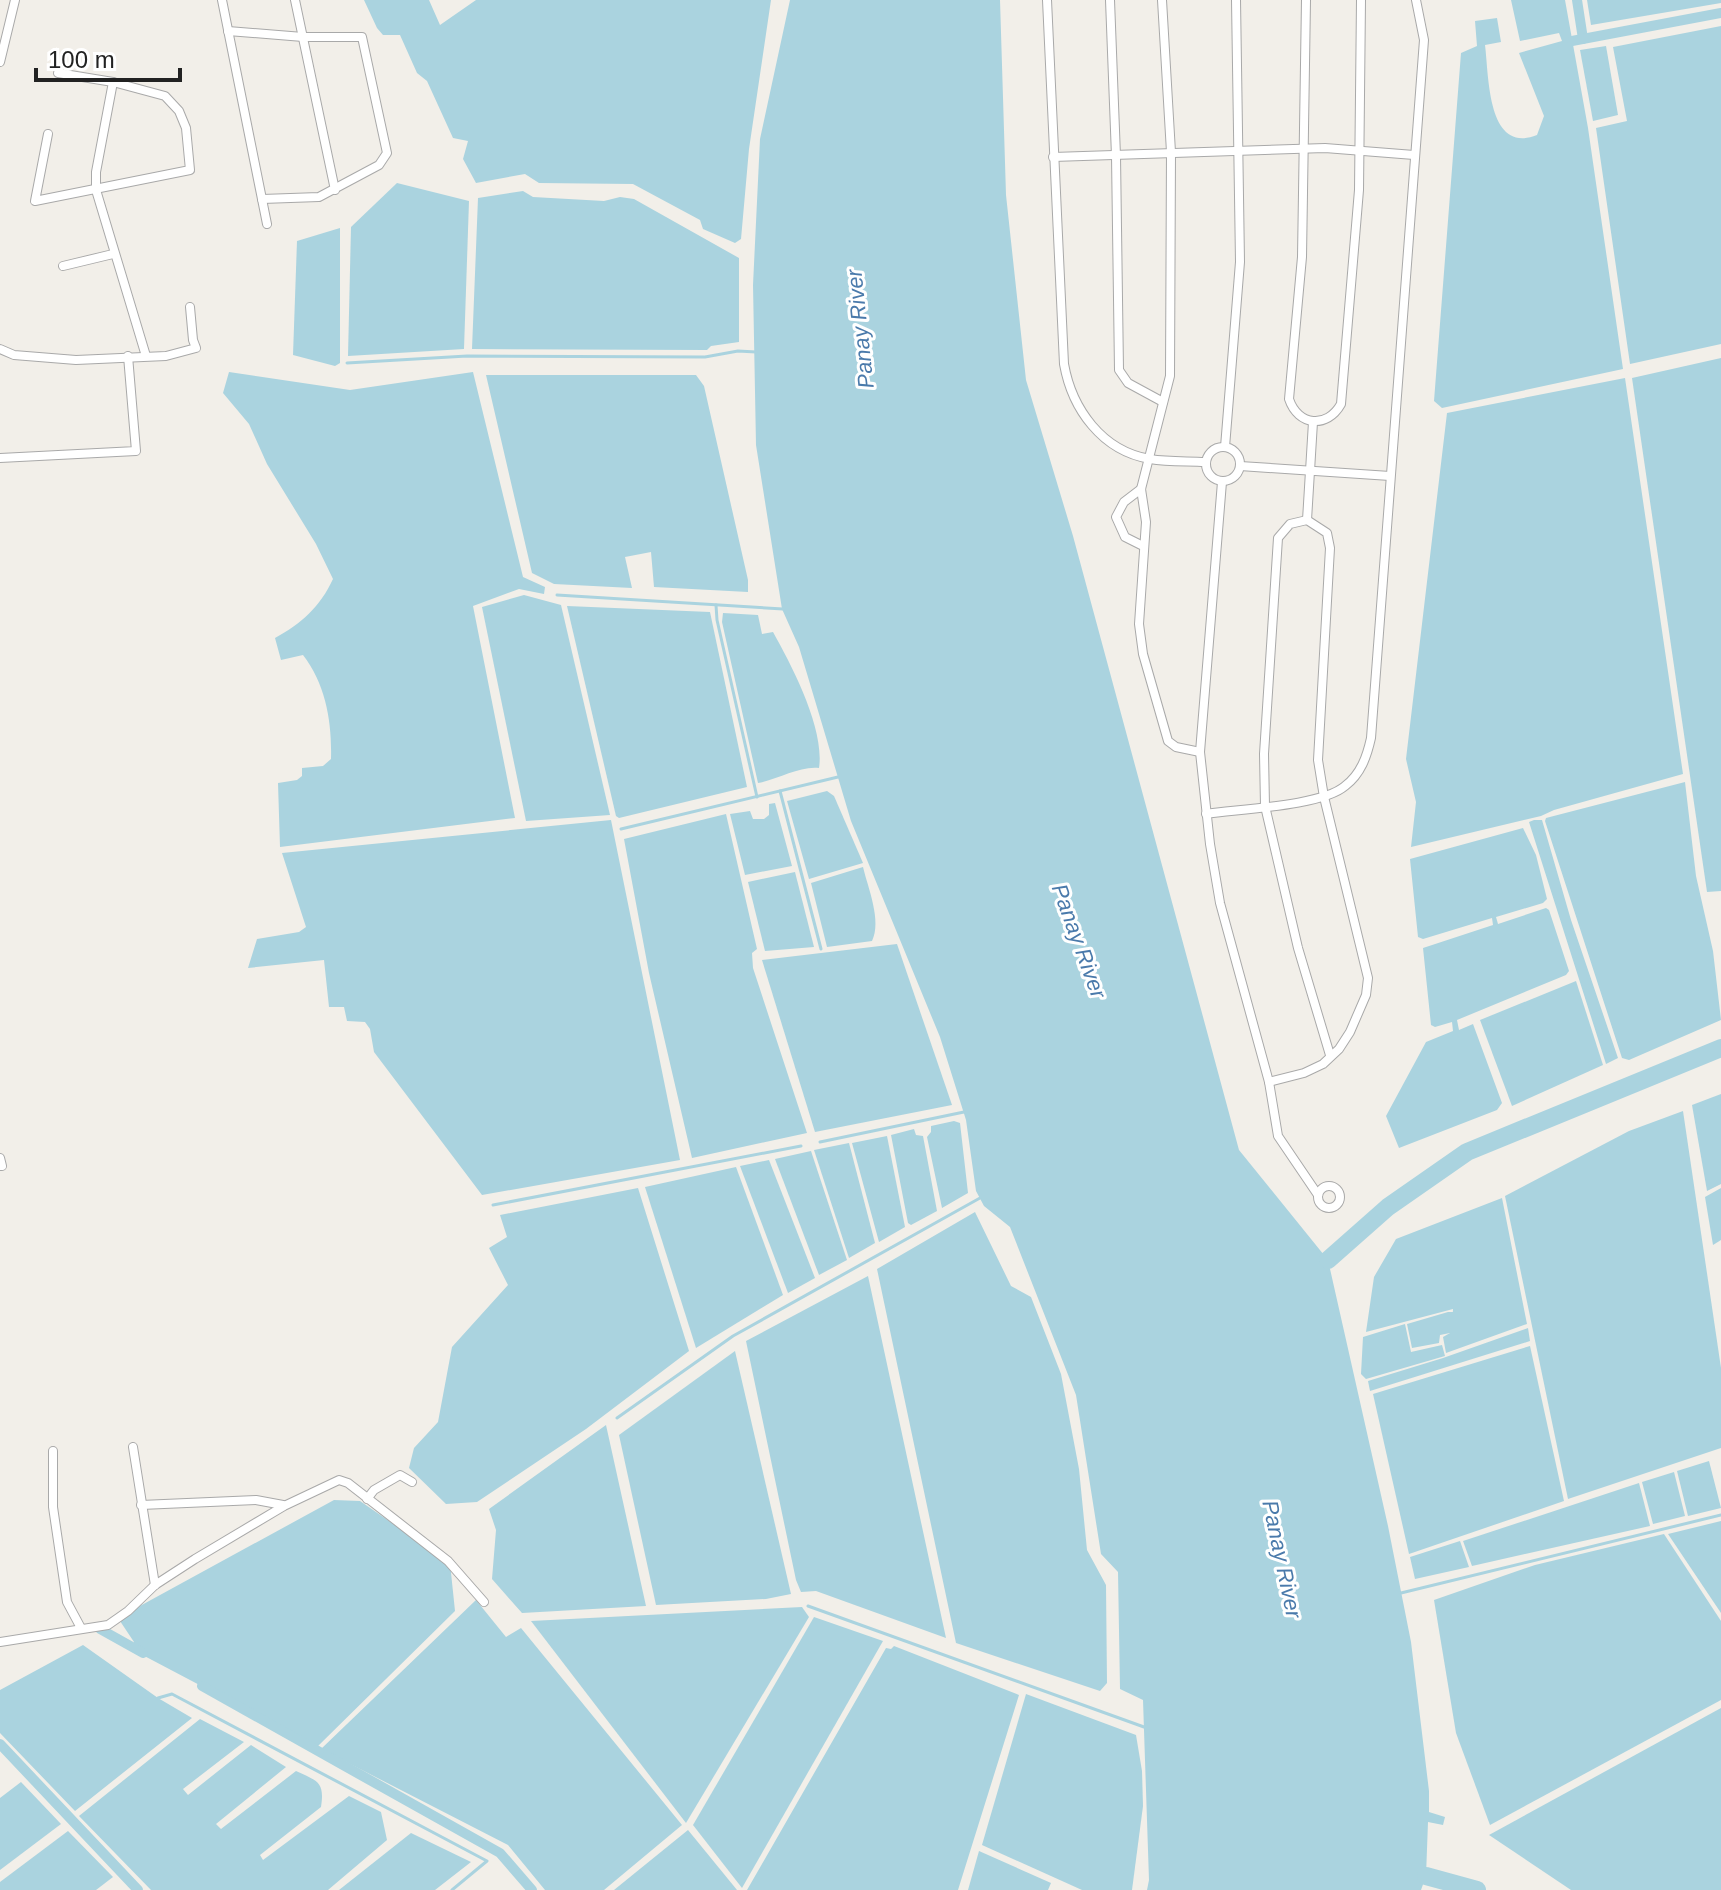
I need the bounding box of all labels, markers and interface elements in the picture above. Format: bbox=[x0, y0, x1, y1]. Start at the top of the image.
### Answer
scale bar bbox=[36, 32, 180, 82]
text: 100 m bbox=[48, 46, 115, 73]
water label: Panay River bbox=[841, 266, 879, 390]
water label: Panay River bbox=[1047, 880, 1112, 1003]
water label: Panay River bbox=[1257, 1498, 1307, 1622]

